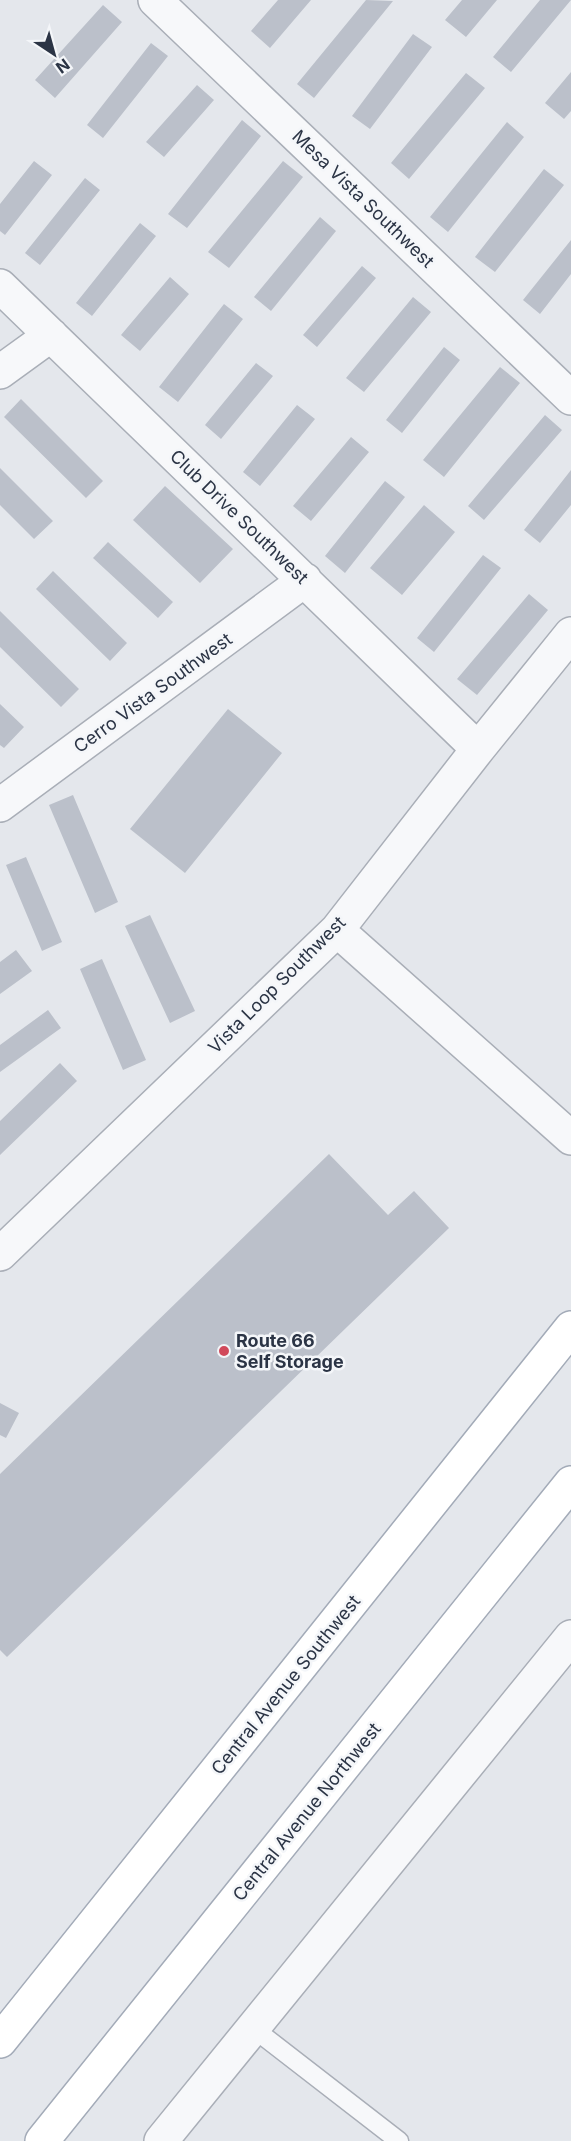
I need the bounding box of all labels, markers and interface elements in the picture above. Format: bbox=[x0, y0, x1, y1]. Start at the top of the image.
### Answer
north arrow bbox=[24, 24, 84, 84]
text: N bbox=[52, 54, 74, 78]
street label: Mesa Vista Southwest bbox=[288, 126, 439, 272]
street label: Club Drive Southwest bbox=[166, 445, 313, 588]
street label: Cerro Vista Southwest bbox=[70, 628, 236, 757]
street label: Vista Loop Southwest bbox=[204, 912, 350, 1058]
place label: Route 66 Self Storage bbox=[236, 1330, 344, 1372]
marker: Route 66 Self Storage bbox=[217, 1344, 231, 1358]
street label: Central Avenue Southwest bbox=[207, 1591, 365, 1779]
street label: Central Avenue Northwest bbox=[228, 1718, 385, 1905]

